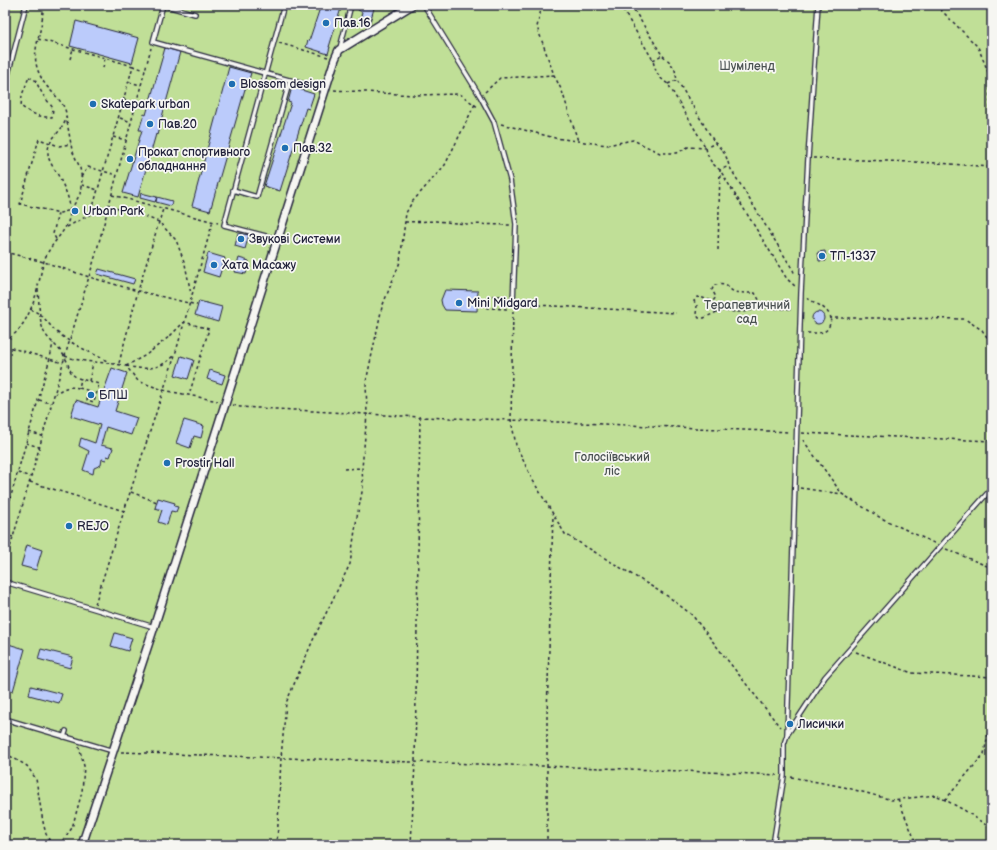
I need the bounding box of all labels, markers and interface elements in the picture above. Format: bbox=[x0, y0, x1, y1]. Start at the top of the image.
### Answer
place label: Пав.16 bbox=[334, 16, 371, 31]
marker: Пав.16 bbox=[321, 18, 331, 28]
park label: Шуміленд bbox=[719, 59, 775, 74]
place label: Blossom design bbox=[240, 77, 326, 92]
marker: Blossom design bbox=[227, 79, 237, 89]
place label: Skatepark urban bbox=[101, 97, 190, 112]
marker: Skatepark urban bbox=[88, 99, 98, 109]
place label: Пав.20 bbox=[158, 117, 197, 132]
marker: Пав.20 bbox=[145, 119, 155, 129]
place label: Пав.32 bbox=[293, 141, 332, 156]
marker: Пав.32 bbox=[280, 143, 290, 153]
place label: Прокат спортивного обладнання bbox=[138, 145, 250, 174]
marker: Прокат спортивного обладнання bbox=[125, 154, 135, 164]
place label: Urban Park bbox=[83, 204, 144, 219]
marker: Urban Park bbox=[70, 206, 80, 216]
place label: Звукові Системи bbox=[249, 232, 340, 247]
marker: Звукові Системи bbox=[236, 234, 246, 244]
place label: ТП-1337 bbox=[830, 249, 876, 264]
marker: ТП-1337 bbox=[817, 251, 827, 261]
place label: Хата Масажу bbox=[222, 258, 296, 273]
marker: Хата Масажу bbox=[209, 260, 219, 270]
place label: Mini Midgard bbox=[467, 296, 538, 311]
marker: Mini Midgard bbox=[454, 298, 464, 308]
park label: Терапевтичний сад bbox=[704, 298, 790, 327]
place label: БПШ bbox=[99, 388, 128, 403]
marker: БПШ bbox=[86, 390, 96, 400]
park label: Голосіївський ліс bbox=[574, 450, 650, 479]
place label: Prostir Hall bbox=[175, 456, 234, 471]
marker: Prostir Hall bbox=[162, 458, 172, 468]
place label: REJO bbox=[77, 519, 109, 534]
marker: REJO bbox=[64, 521, 74, 531]
place label: Лисички bbox=[797, 717, 844, 732]
marker: Лисички bbox=[785, 719, 795, 729]

